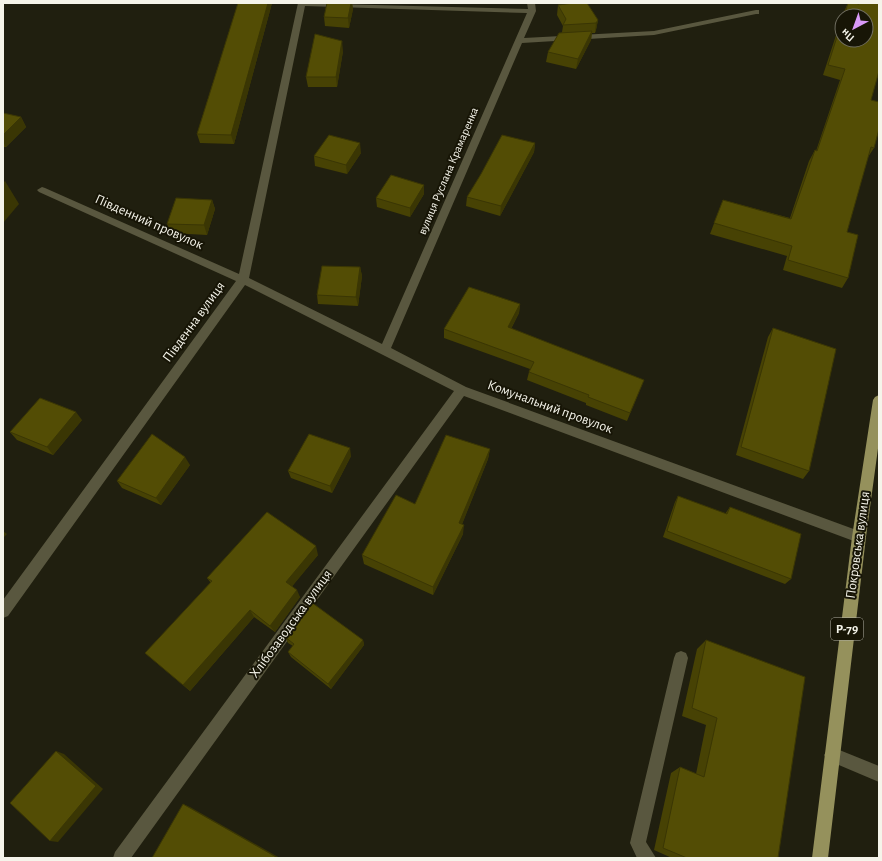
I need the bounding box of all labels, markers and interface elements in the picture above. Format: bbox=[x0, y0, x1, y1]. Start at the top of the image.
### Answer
north arrow bbox=[834, 8, 874, 48]
text: Пн bbox=[839, 27, 856, 44]
street label: вулиця Руслана Крамаренка bbox=[416, 105, 481, 237]
street label: Південний провулок bbox=[93, 192, 206, 252]
street label: Південна вулиця bbox=[160, 279, 228, 365]
street label: Комунальний провулок bbox=[486, 378, 615, 436]
street label: Покровська вулиця bbox=[844, 490, 872, 600]
street label: Хлібозаводська вулиця bbox=[247, 567, 335, 681]
road number: Р-79 bbox=[831, 618, 863, 640]

